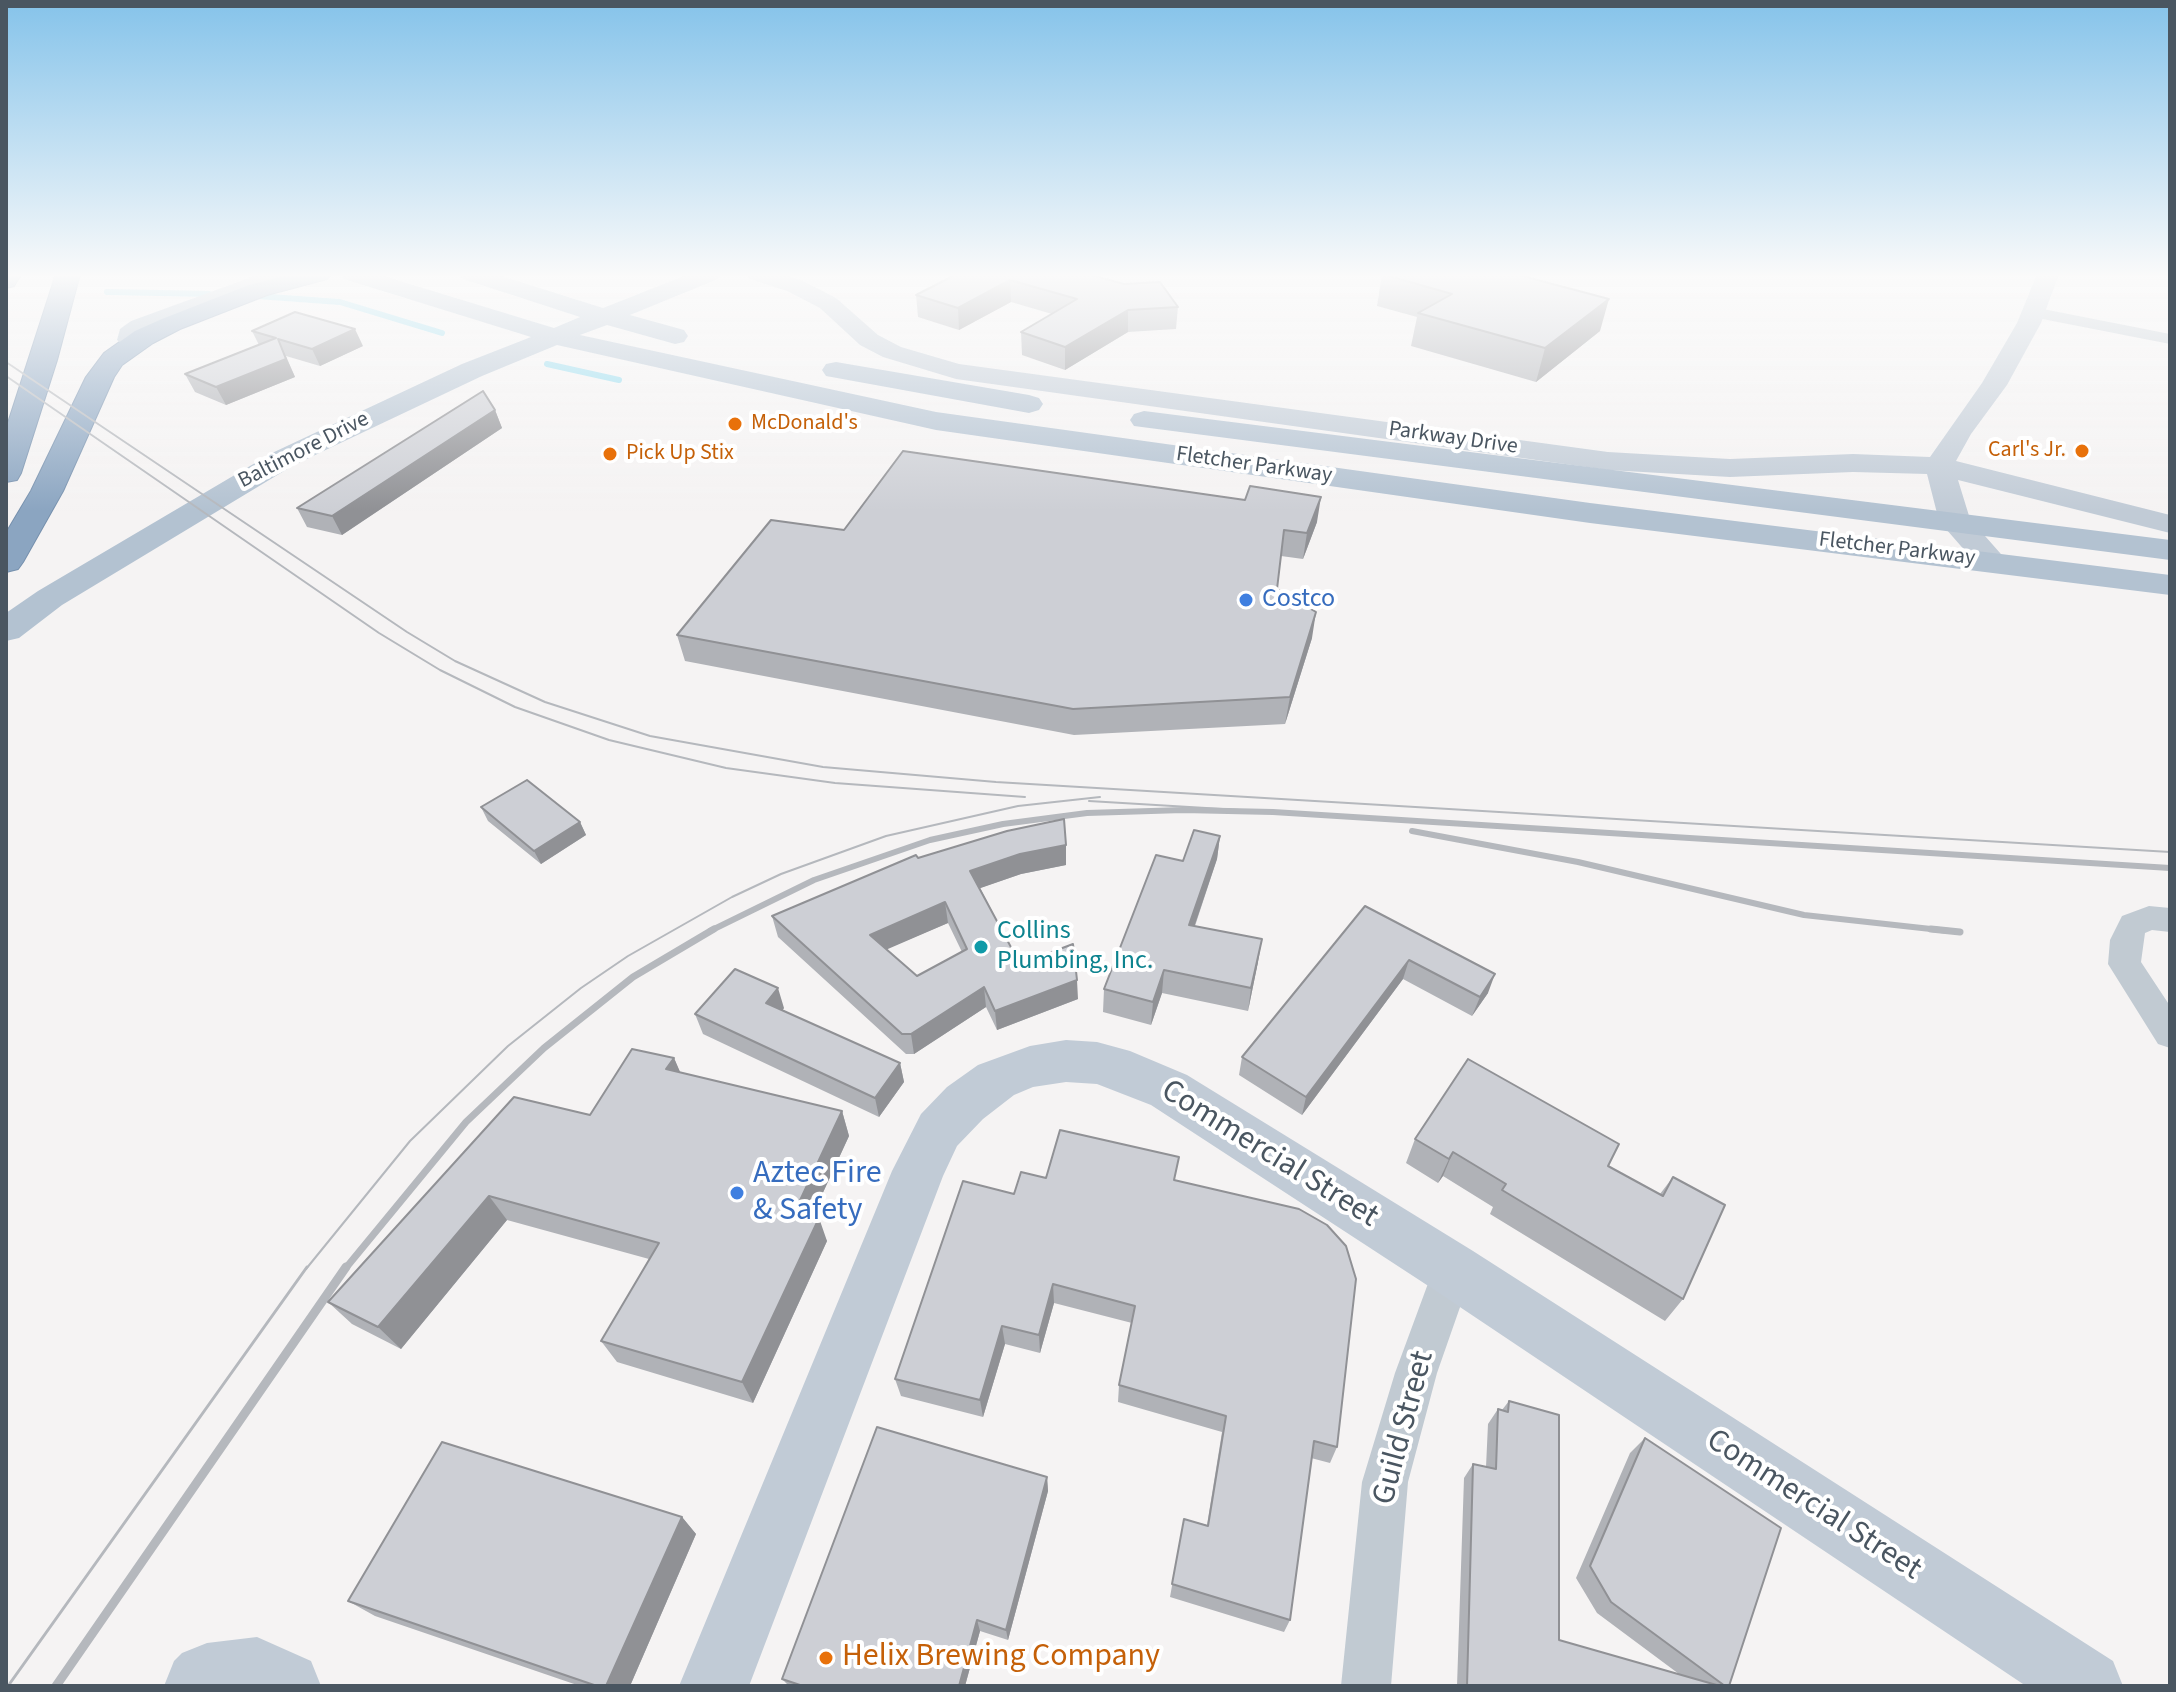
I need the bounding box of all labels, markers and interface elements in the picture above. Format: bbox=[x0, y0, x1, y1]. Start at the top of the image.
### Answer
street label: Baltimore Drive bbox=[234, 407, 374, 495]
place label: McDonald's bbox=[751, 411, 858, 437]
marker: McDonald's bbox=[726, 415, 744, 433]
street label: Parkway Drive bbox=[1387, 417, 1519, 461]
place label: Carl's Jr. bbox=[1988, 438, 2066, 464]
place label: Pick Up Stix bbox=[626, 441, 734, 467]
street label: Fletcher Parkway bbox=[1174, 442, 1334, 490]
marker: Carl's Jr. bbox=[2073, 442, 2091, 460]
marker: Pick Up Stix bbox=[601, 445, 619, 463]
street label: Fletcher Parkway bbox=[1817, 527, 1977, 573]
place label: Costco bbox=[1262, 584, 1335, 616]
marker: Costco bbox=[1237, 591, 1255, 609]
place label: Collins Plumbing, Inc. bbox=[997, 916, 1153, 978]
marker: Collins Plumbing, Inc. bbox=[972, 938, 990, 956]
street label: Commercial Street bbox=[1153, 1073, 1385, 1237]
place label: Aztec Fire & Safety bbox=[753, 1156, 882, 1231]
marker: Aztec Fire & Safety bbox=[728, 1184, 746, 1202]
street label: Guild Street bbox=[1366, 1347, 1444, 1509]
street label: Commercial Street bbox=[1698, 1422, 1928, 1590]
place label: Helix Brewing Company bbox=[842, 1639, 1160, 1677]
marker: Helix Brewing Company bbox=[817, 1649, 835, 1667]

